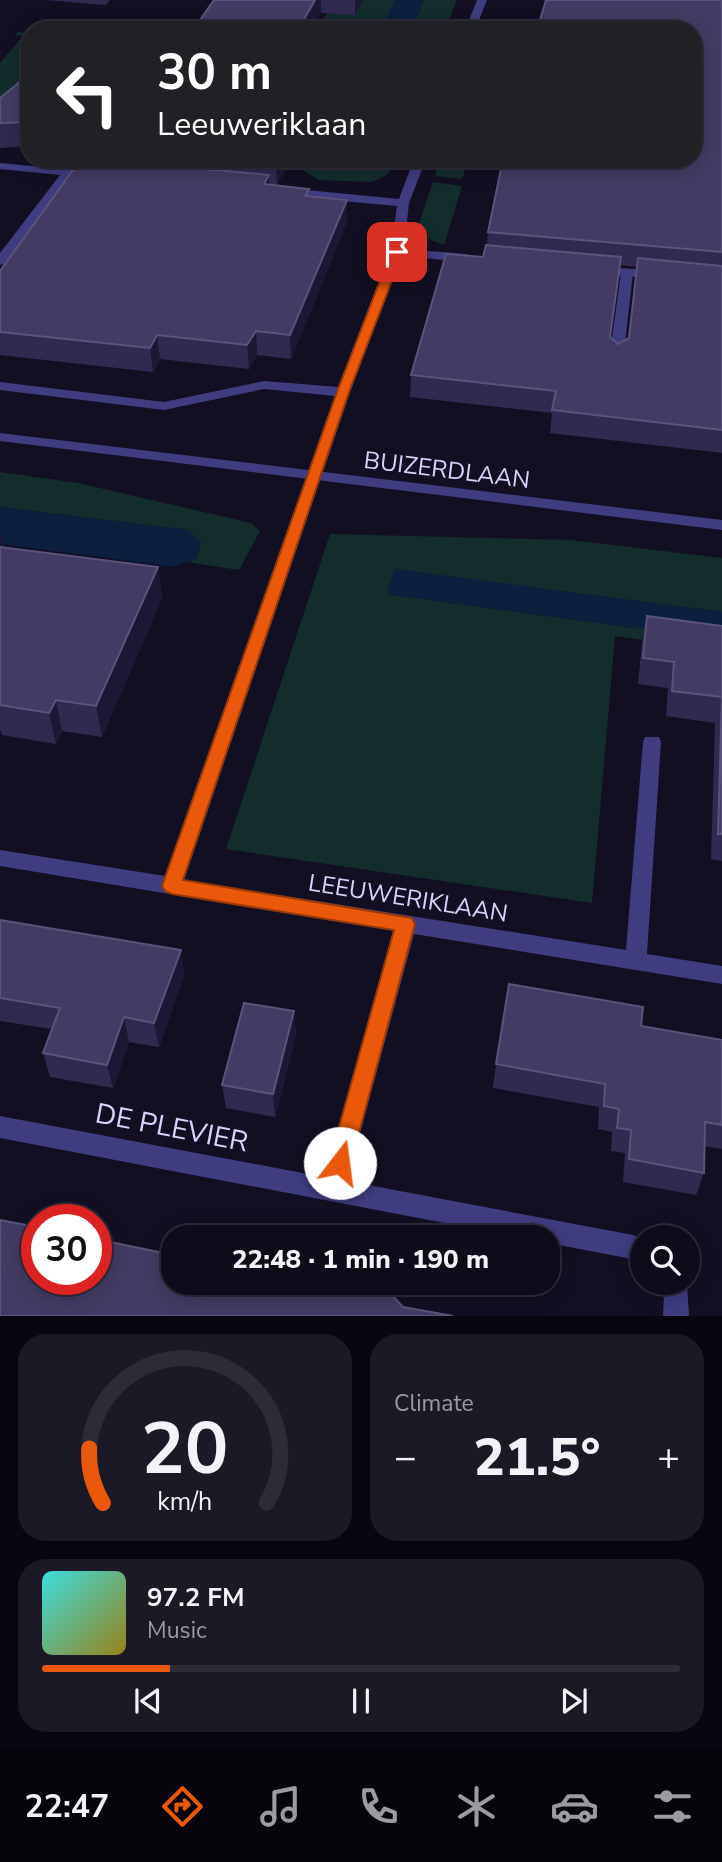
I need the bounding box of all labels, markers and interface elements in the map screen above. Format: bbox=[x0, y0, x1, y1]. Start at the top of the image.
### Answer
text: 30 m bbox=[157, 39, 272, 106]
icon: left bbox=[42, 49, 133, 140]
text: Leeuweriklaan bbox=[157, 103, 366, 146]
pin bbox=[367, 222, 427, 282]
icon: arrive bbox=[378, 233, 416, 271]
street label: BUIZERDLAAN bbox=[362, 444, 532, 496]
street label: LEEUWERIKLAAN bbox=[306, 866, 510, 930]
street label: DE PLEVIER bbox=[92, 1095, 251, 1161]
position arrow bbox=[303, 1126, 377, 1200]
speed limit sign: 30 bbox=[21, 1204, 112, 1295]
map controls bbox=[630, 1225, 700, 1295]
button: search bbox=[630, 1225, 700, 1295]
text: 22:48 · 1 min · 190 m bbox=[232, 1242, 489, 1277]
text: Climate bbox=[394, 1388, 474, 1419]
text: 20 bbox=[141, 1400, 229, 1500]
text: 21.5° bbox=[473, 1422, 601, 1493]
text: − bbox=[394, 1432, 417, 1483]
text: + bbox=[657, 1432, 680, 1483]
text: km/h bbox=[157, 1485, 213, 1519]
text: 97.2 FM bbox=[147, 1580, 244, 1615]
text: Music bbox=[147, 1615, 207, 1646]
icon: previous bbox=[129, 1682, 167, 1720]
icon: pause bbox=[342, 1682, 380, 1720]
icon: next bbox=[555, 1682, 593, 1720]
icon: directions bbox=[158, 1782, 207, 1831]
icon: music bbox=[256, 1782, 305, 1831]
icon: phone bbox=[354, 1782, 403, 1831]
icon: climate bbox=[452, 1782, 501, 1831]
icon: car bbox=[550, 1782, 599, 1831]
icon: filters bbox=[648, 1782, 697, 1831]
text: 22:47 bbox=[25, 1785, 109, 1828]

